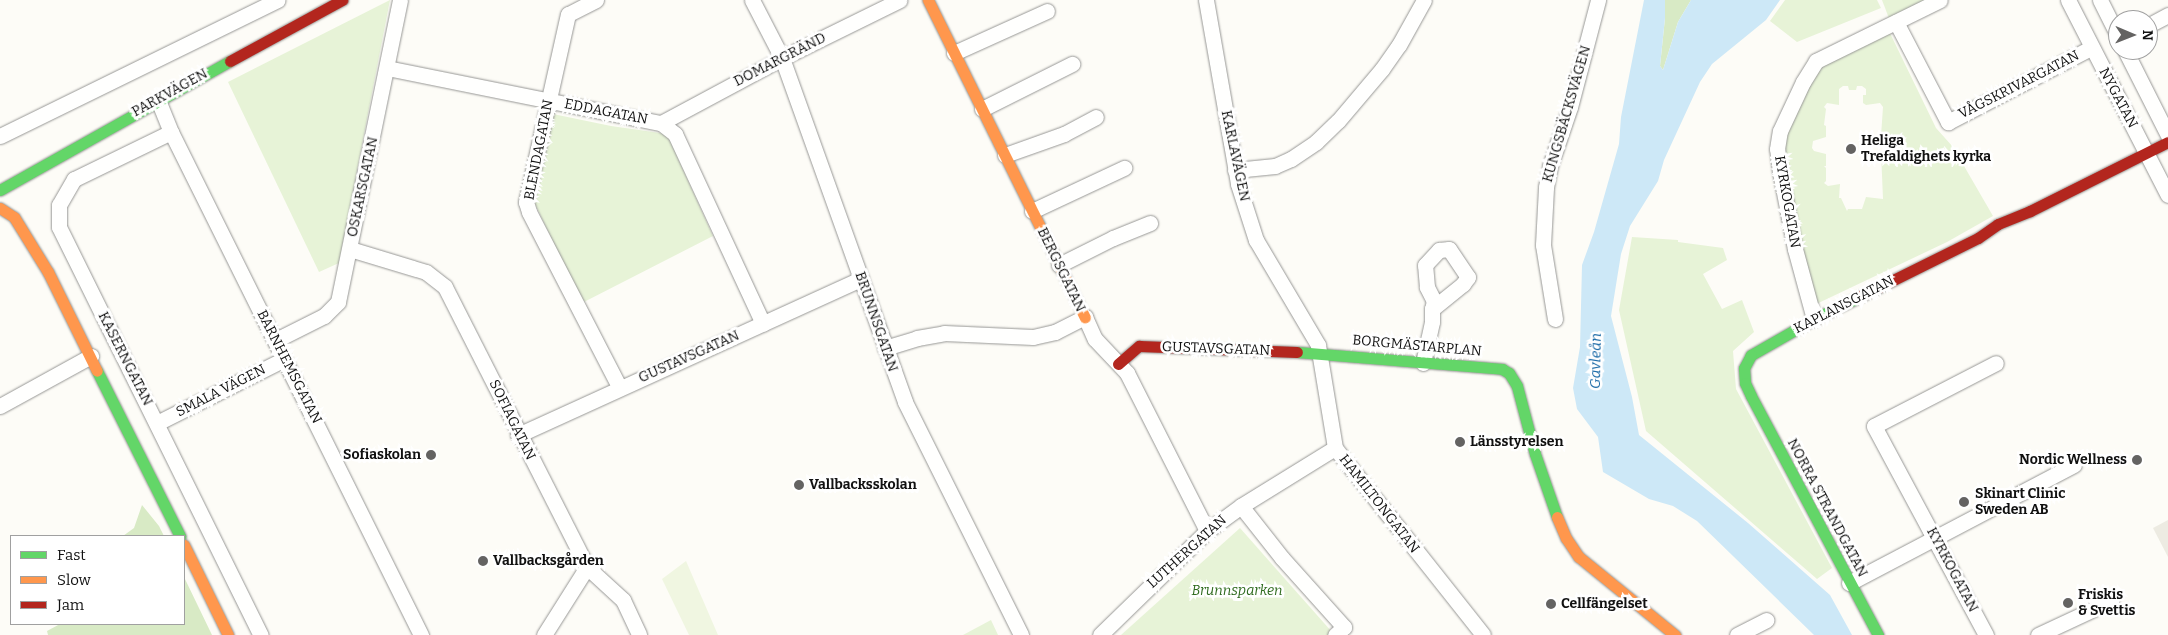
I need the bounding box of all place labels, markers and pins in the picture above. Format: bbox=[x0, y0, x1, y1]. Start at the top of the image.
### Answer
place label: Heliga Trefaldighets kyrka bbox=[1861, 133, 1991, 166]
marker: Heliga Trefaldighets kyrka bbox=[1845, 143, 1857, 155]
place label: Länsstyrelsen bbox=[1470, 434, 1564, 450]
marker: Länsstyrelsen bbox=[1454, 436, 1466, 448]
place label: Sofiaskolan bbox=[343, 447, 421, 463]
marker: Sofiaskolan bbox=[425, 449, 437, 461]
place label: Nordic Wellness bbox=[2019, 452, 2127, 468]
marker: Nordic Wellness bbox=[2131, 454, 2143, 466]
place label: Vallbacksskolan bbox=[809, 477, 917, 493]
marker: Vallbacksskolan bbox=[793, 479, 805, 491]
place label: Skinart Clinic Sweden AB bbox=[1975, 486, 2066, 518]
marker: Skinart Clinic Sweden AB bbox=[1957, 495, 1971, 509]
place label: Vallbacksgården bbox=[493, 553, 604, 569]
marker: Vallbacksgården bbox=[477, 555, 489, 567]
place label: Friskis & Svettis bbox=[2078, 587, 2136, 620]
place label: Cellfängelset bbox=[1561, 596, 1648, 612]
marker: Friskis & Svettis bbox=[2062, 597, 2074, 609]
marker: Cellfängelset bbox=[1545, 598, 1557, 610]

